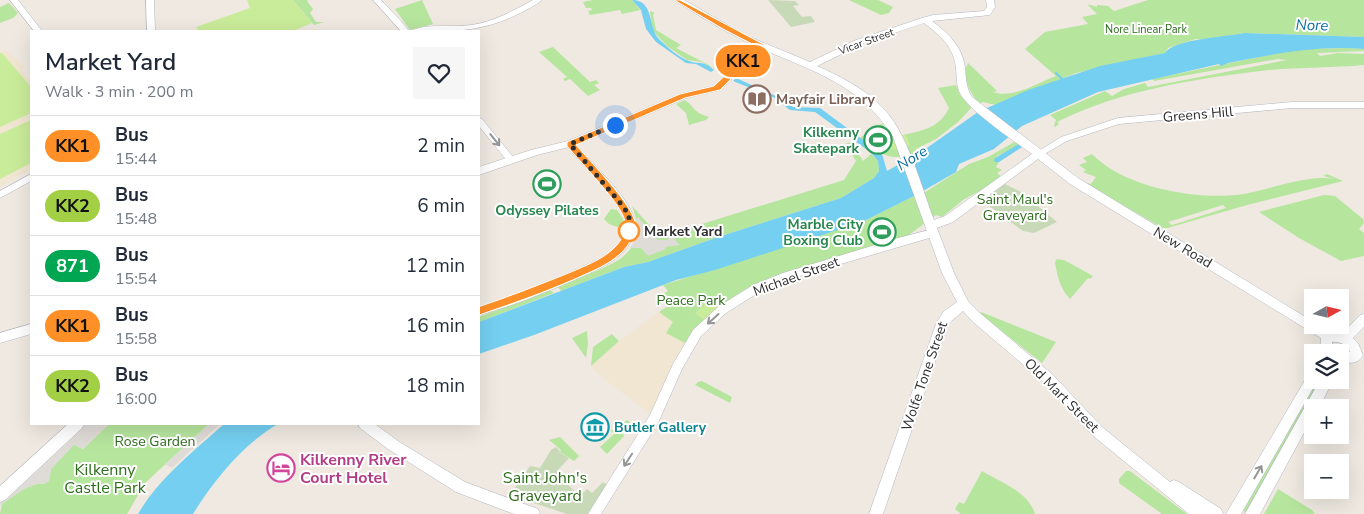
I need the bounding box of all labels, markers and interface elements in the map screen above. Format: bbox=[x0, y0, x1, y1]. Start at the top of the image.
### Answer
water label: Nore bbox=[1295, 15, 1329, 35]
park label: Nore Linear Park bbox=[1105, 22, 1187, 37]
street label: Vicar Street bbox=[836, 24, 896, 59]
line badge: KK1 bbox=[714, 45, 772, 77]
text: Market Yard bbox=[45, 46, 176, 78]
button: heart bbox=[413, 47, 465, 99]
text: KK1 bbox=[726, 49, 760, 73]
text: Walk · 3 min · 200 m bbox=[45, 81, 193, 103]
library icon: Mayfair Library bbox=[742, 84, 772, 114]
place label: Mayfair Library bbox=[776, 90, 876, 109]
street label: Greens Hill bbox=[1162, 102, 1235, 127]
your location bbox=[603, 113, 628, 138]
text: Bus bbox=[115, 122, 148, 148]
place label: Kilkenny Skatepark bbox=[793, 123, 860, 158]
sports icon: Kilkenny Skatepark bbox=[863, 125, 893, 155]
text: 2 min bbox=[417, 133, 465, 159]
text: KK1 bbox=[55, 134, 90, 158]
one-way arrow bbox=[490, 134, 501, 147]
water label: Nore bbox=[893, 141, 931, 175]
text: 15:44 bbox=[115, 148, 157, 170]
sports icon: Odyssey Pilates bbox=[532, 169, 562, 199]
text: Bus bbox=[115, 182, 148, 208]
park label: Saint Maul's Graveyard bbox=[977, 190, 1053, 225]
text: 6 min bbox=[417, 193, 465, 219]
text: KK2 bbox=[55, 194, 90, 218]
place label: Odyssey Pilates bbox=[495, 201, 599, 220]
text: 15:48 bbox=[115, 208, 157, 230]
place label: Marble City Boxing Club bbox=[783, 215, 864, 250]
sports icon: Marble City Boxing Club bbox=[867, 217, 897, 247]
marker: Market Yard bbox=[618, 220, 640, 242]
place label: Market Yard bbox=[644, 222, 722, 241]
street label: New Road bbox=[1150, 222, 1216, 272]
text: Bus bbox=[115, 242, 148, 268]
street label: Michael Street bbox=[750, 252, 842, 301]
text: 12 min bbox=[406, 253, 465, 279]
text: 871 bbox=[56, 254, 89, 278]
text: 15:54 bbox=[115, 268, 157, 290]
north arrow bbox=[1304, 289, 1349, 334]
map controls bbox=[1304, 289, 1349, 499]
park label: Peace Park bbox=[657, 291, 726, 310]
text: Bus bbox=[115, 302, 148, 328]
text: 16 min bbox=[406, 313, 465, 339]
one-way arrow bbox=[706, 313, 719, 325]
text: KK1 bbox=[55, 314, 90, 338]
street label: Wolfe Tone Street bbox=[897, 319, 952, 433]
text: 15:58 bbox=[115, 328, 157, 350]
button: layers bbox=[1304, 344, 1349, 389]
street label: Old Mart Street bbox=[1020, 354, 1103, 437]
text: Bus bbox=[115, 362, 148, 388]
text: 18 min bbox=[406, 373, 465, 399]
text: KK2 bbox=[55, 374, 90, 398]
text: 16:00 bbox=[115, 388, 157, 410]
button: + bbox=[1304, 399, 1349, 444]
museum icon: Butler Gallery bbox=[580, 412, 610, 442]
place label: Butler Gallery bbox=[614, 418, 707, 437]
park label: Rose Garden bbox=[115, 432, 195, 451]
place label: Kilkenny River Court Hotel bbox=[300, 449, 407, 489]
hotel icon: Kilkenny River Court Hotel bbox=[266, 453, 296, 483]
one-way arrow bbox=[623, 453, 633, 467]
button: − bbox=[1304, 454, 1349, 499]
park label: Kilkenny Castle Park bbox=[64, 459, 147, 499]
one-way arrow bbox=[1254, 465, 1263, 480]
park label: Saint John's Graveyard bbox=[503, 467, 587, 507]

